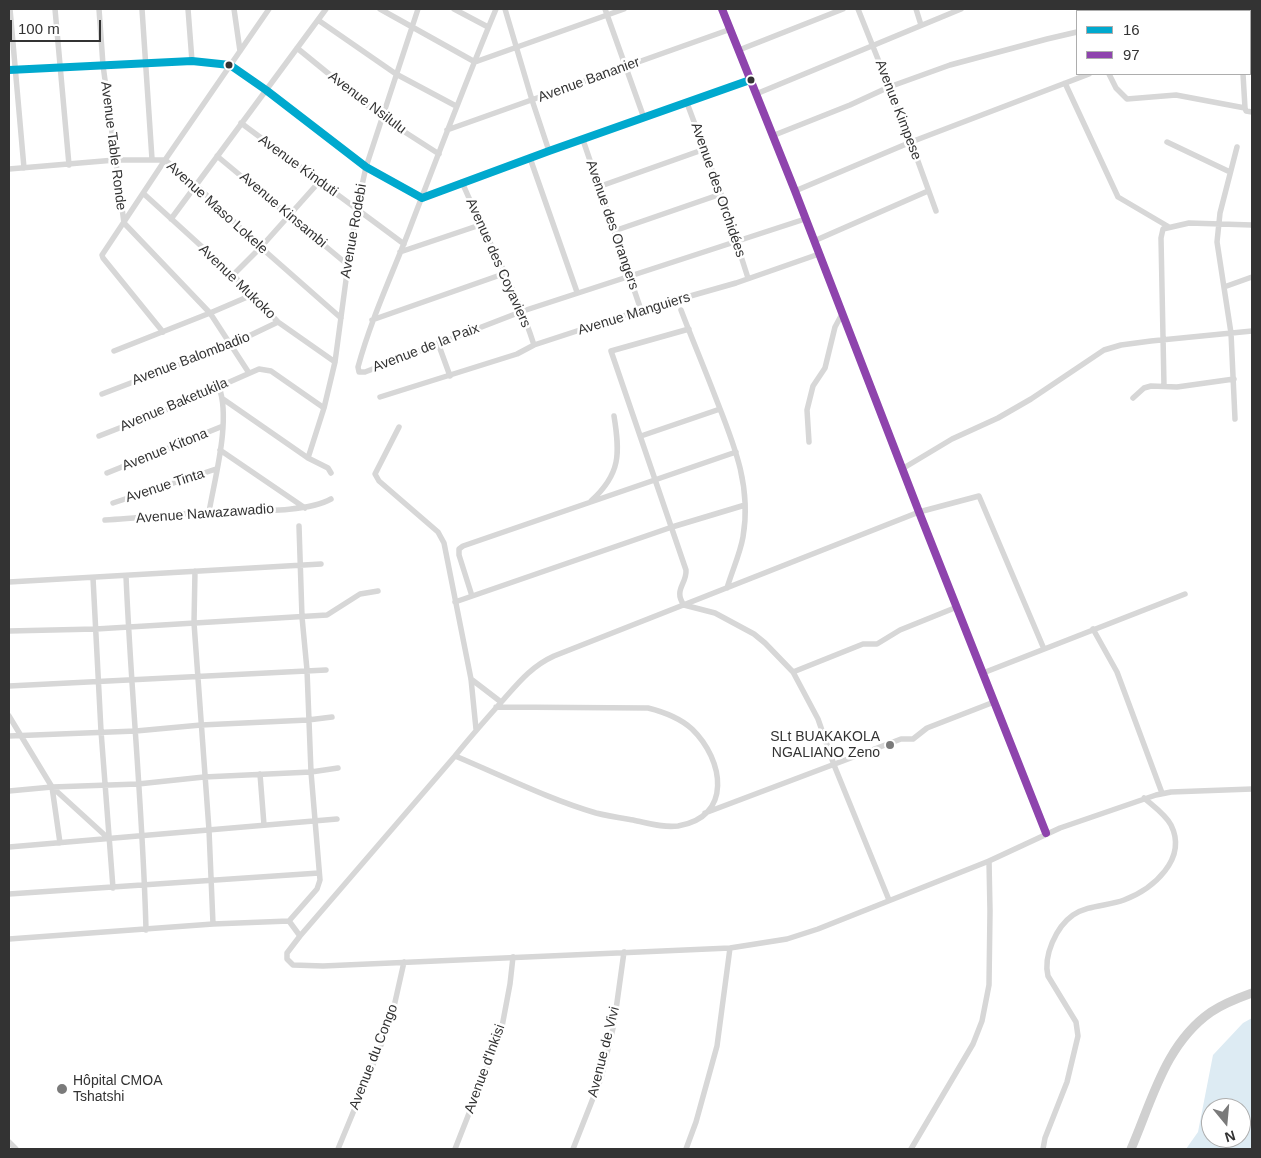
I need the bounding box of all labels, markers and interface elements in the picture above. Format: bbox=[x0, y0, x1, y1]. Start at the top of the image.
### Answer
scale bar bbox=[12, 10, 104, 42]
legend bbox=[1076, 10, 1251, 75]
text: 100 m bbox=[18, 20, 60, 37]
text: 16 bbox=[1123, 21, 1140, 38]
text: 97 bbox=[1123, 46, 1140, 63]
street label: Avenue Bananier bbox=[536, 54, 642, 106]
street label: Avenue Kimpese bbox=[871, 58, 925, 162]
unlabelled marker bbox=[224, 60, 234, 70]
street label: Avenue Nsilulu bbox=[325, 68, 409, 138]
unlabelled marker bbox=[746, 75, 756, 85]
street label: Avenue Table Ronde bbox=[97, 81, 129, 211]
street label: Avenue des Orchidées bbox=[687, 120, 749, 260]
street label: Avenue Kinduti bbox=[255, 132, 341, 200]
street label: Avenue Maso Lokele bbox=[163, 158, 271, 258]
street label: Avenue des Orangers bbox=[582, 158, 642, 292]
street label: Avenue Kinsambi bbox=[236, 169, 330, 251]
street label: Avenue Rodebi bbox=[337, 183, 371, 279]
street label: Avenue des Coyaviers bbox=[462, 196, 534, 330]
street label: Avenue Mukoko bbox=[195, 241, 279, 323]
street label: Avenue Manguiers bbox=[576, 289, 692, 339]
street label: Avenue de la Paix bbox=[370, 320, 482, 376]
street label: Avenue Balombadio bbox=[130, 329, 252, 389]
street label: Avenue Baketukila bbox=[117, 375, 231, 435]
street label: Avenue Kitona bbox=[120, 425, 210, 475]
street label: Avenue Tinta bbox=[124, 465, 206, 507]
street label: Avenue Nawazawadio bbox=[135, 501, 275, 527]
place label: SLt BUAKAKOLA NGALIANO Zeno bbox=[770, 729, 880, 762]
marker: SLt BUAKAKOLA NGALIANO Zeno bbox=[884, 739, 896, 751]
street label: Avenue du Congo bbox=[346, 1002, 402, 1112]
street label: Avenue de Vivi bbox=[585, 1005, 623, 1099]
street label: Avenue d'Inkisi bbox=[461, 1022, 509, 1116]
place label: Hôpital CMOA Tshatshi bbox=[73, 1073, 162, 1106]
marker: Hôpital CMOA Tshatshi bbox=[55, 1082, 69, 1096]
north arrow bbox=[1201, 1098, 1251, 1148]
text: N bbox=[1223, 1127, 1237, 1146]

